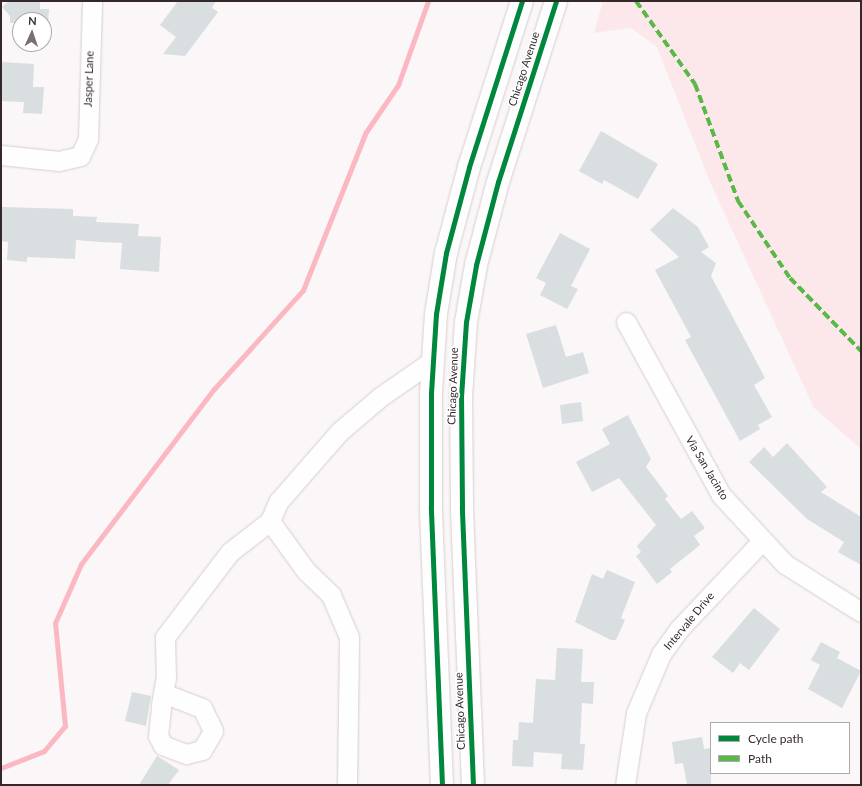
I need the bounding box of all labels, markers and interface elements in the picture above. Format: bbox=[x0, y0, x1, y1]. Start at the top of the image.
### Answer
north arrow bbox=[12, 12, 52, 52]
text: N bbox=[28, 14, 37, 27]
street label: Chicago Avenue bbox=[506, 30, 542, 108]
street label: Jasper Lane bbox=[81, 51, 97, 107]
street label: Chicago Avenue bbox=[445, 347, 461, 425]
street label: Via San Jacinto bbox=[683, 433, 731, 503]
street label: Intervale Drive bbox=[661, 589, 717, 653]
street label: Chicago Avenue bbox=[452, 672, 468, 750]
legend bbox=[710, 722, 850, 774]
text: Cycle path bbox=[748, 731, 803, 746]
text: Path bbox=[748, 751, 772, 766]

